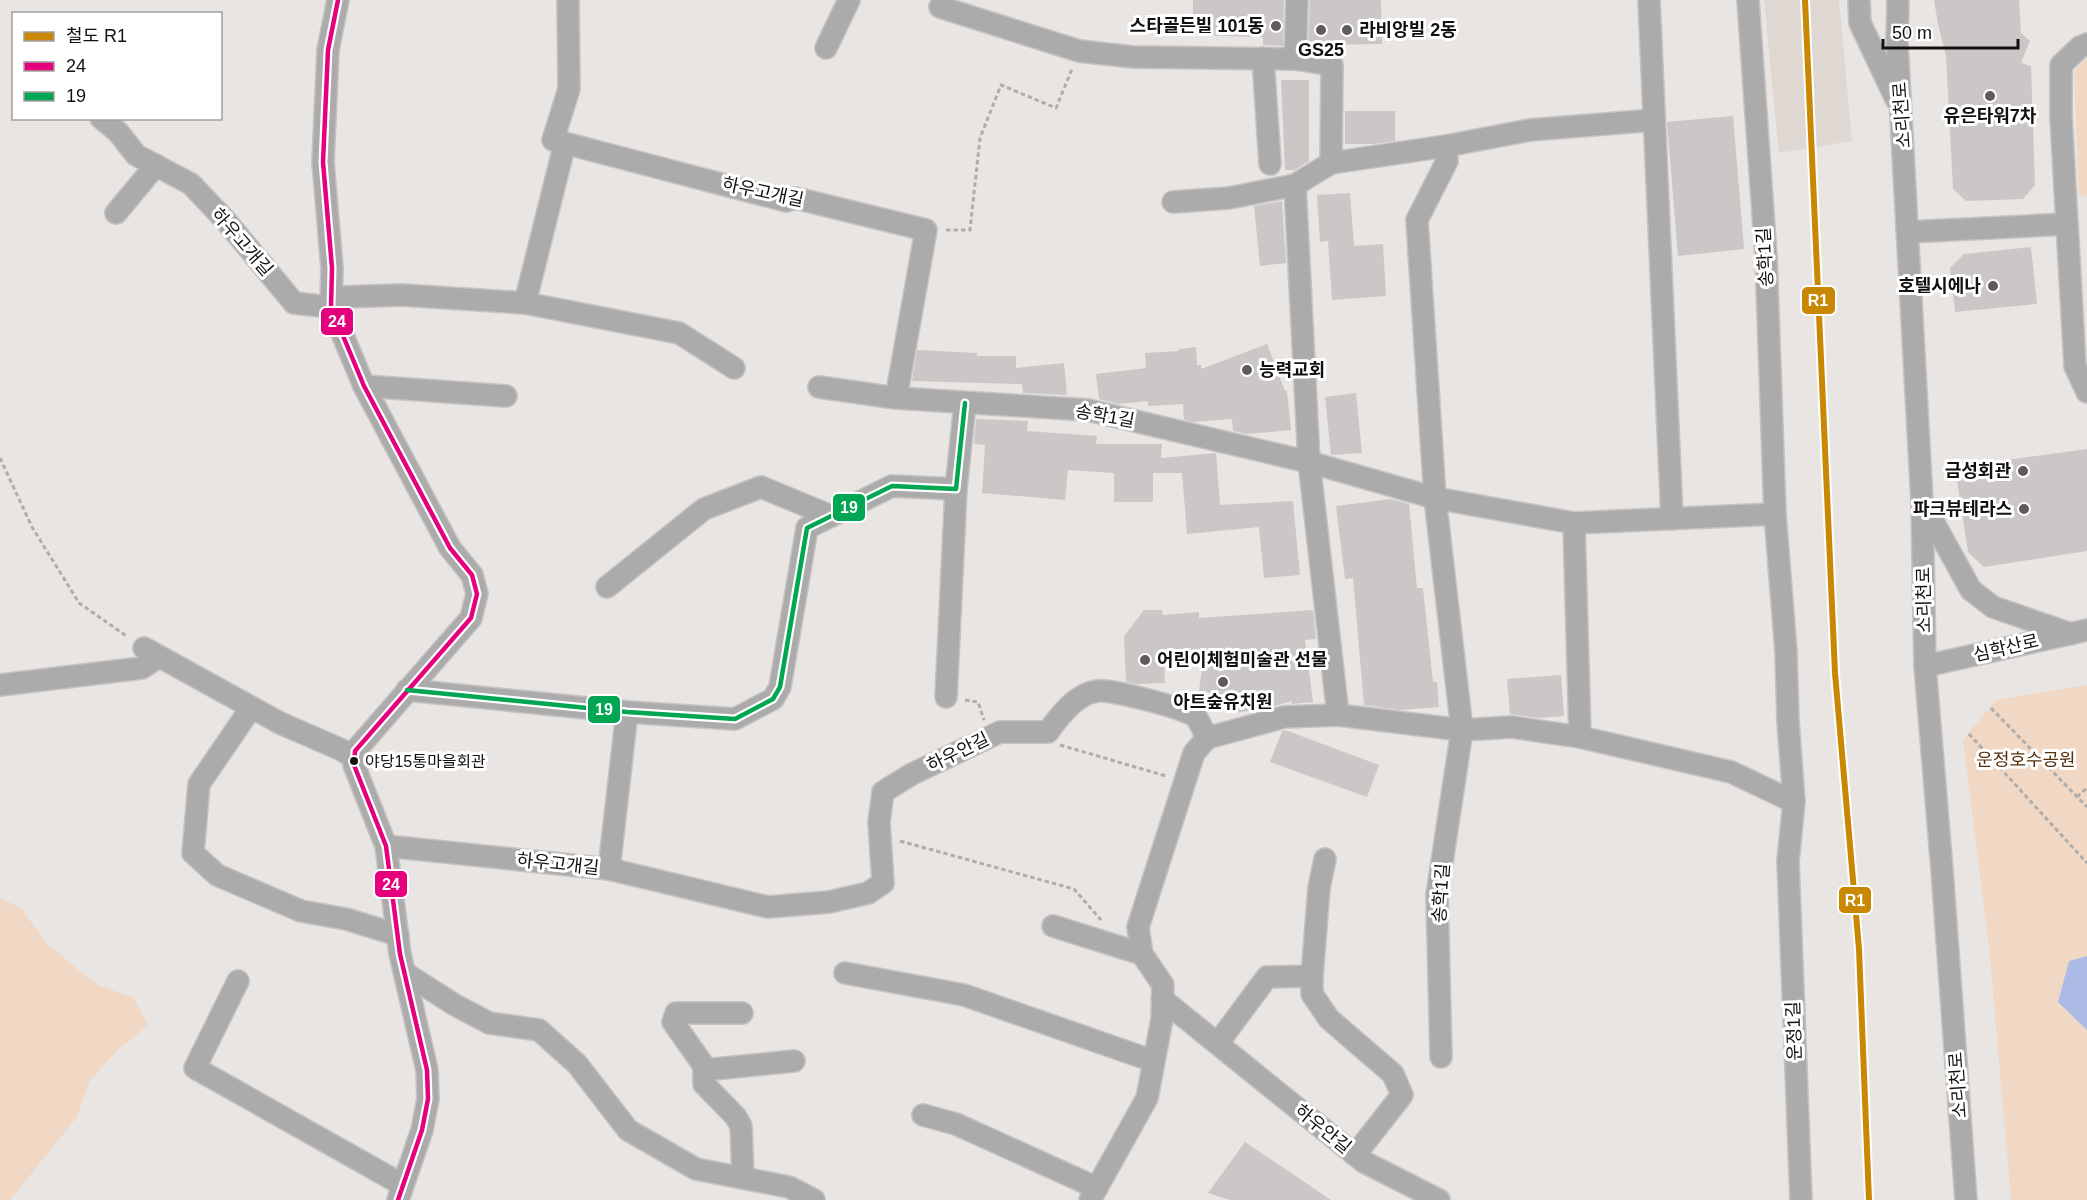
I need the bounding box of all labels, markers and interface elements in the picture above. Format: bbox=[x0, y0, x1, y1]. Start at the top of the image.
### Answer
legend bbox=[12, 12, 222, 120]
scale bar bbox=[1883, 12, 2018, 50]
place label: 스타골든빌 101동 bbox=[1130, 16, 1264, 36]
marker: 스타골든빌 101동 bbox=[1269, 19, 1283, 33]
place label: 라비앙빌 2동 bbox=[1359, 20, 1457, 40]
marker: GS25 bbox=[1314, 23, 1328, 37]
marker: 라비앙빌 2동 bbox=[1340, 23, 1354, 37]
text: 50 m bbox=[1892, 23, 1932, 43]
text: 철도 R1 bbox=[66, 26, 127, 46]
place label: GS25 bbox=[1298, 40, 1344, 60]
text: 24 bbox=[66, 56, 86, 76]
street label: 소리천로 bbox=[1890, 81, 1914, 149]
text: 19 bbox=[66, 86, 86, 106]
marker: 유은타워7차 bbox=[1983, 89, 1997, 103]
place label: 유은타워7차 bbox=[1944, 106, 2037, 126]
street label: 하우고개길 bbox=[720, 174, 806, 210]
street label: 하우고개길 bbox=[207, 204, 277, 280]
street label: 송학1길 bbox=[1753, 227, 1777, 287]
place label: 호텔시에나 bbox=[1898, 276, 1981, 296]
marker: 호텔시에나 bbox=[1986, 279, 2000, 293]
line badge: R1 bbox=[1801, 286, 1836, 315]
text: R1 bbox=[1808, 292, 1828, 309]
line badge: 24 bbox=[320, 307, 354, 336]
text: 24 bbox=[328, 313, 346, 330]
place label: 능력교회 bbox=[1259, 360, 1325, 380]
marker: 능력교회 bbox=[1240, 363, 1254, 377]
street label: 송학1길 bbox=[1074, 401, 1136, 431]
place label: 금성회관 bbox=[1945, 461, 2011, 481]
marker: 금성회관 bbox=[2016, 464, 2030, 478]
line badge: 19 bbox=[832, 493, 866, 522]
text: 19 bbox=[840, 499, 858, 516]
place label: 파크뷰테라스 bbox=[1913, 499, 2012, 519]
marker: 파크뷰테라스 bbox=[2017, 502, 2031, 516]
street label: 소리천로 bbox=[1913, 567, 1935, 633]
street label: 심학산로 bbox=[1971, 631, 2041, 665]
place label: 어린이체험미술관 선물 bbox=[1157, 650, 1328, 670]
marker: 어린이체험미술관 선물 bbox=[1138, 653, 1152, 667]
marker: 아트숲유치원 bbox=[1216, 675, 1230, 689]
place label: 아트숲유치원 bbox=[1173, 692, 1273, 712]
line badge: 19 bbox=[587, 695, 621, 724]
text: 19 bbox=[595, 701, 613, 718]
street label: 하우안길 bbox=[924, 728, 992, 776]
park label: 운정호수공원 bbox=[1976, 750, 2076, 770]
place label: 야당15통마을회관 bbox=[365, 753, 486, 770]
marker: 야당15통마을회관 bbox=[348, 755, 360, 767]
street label: 하우고개길 bbox=[516, 850, 600, 878]
street label: 송학1길 bbox=[1429, 863, 1453, 923]
line badge: 24 bbox=[374, 870, 408, 898]
text: 24 bbox=[382, 876, 400, 893]
line badge: R1 bbox=[1838, 886, 1872, 914]
text: R1 bbox=[1845, 892, 1865, 909]
street label: 운정1길 bbox=[1783, 1001, 1805, 1061]
street label: 소리천로 bbox=[1946, 1051, 1970, 1119]
street label: 하우안길 bbox=[1291, 1100, 1355, 1158]

